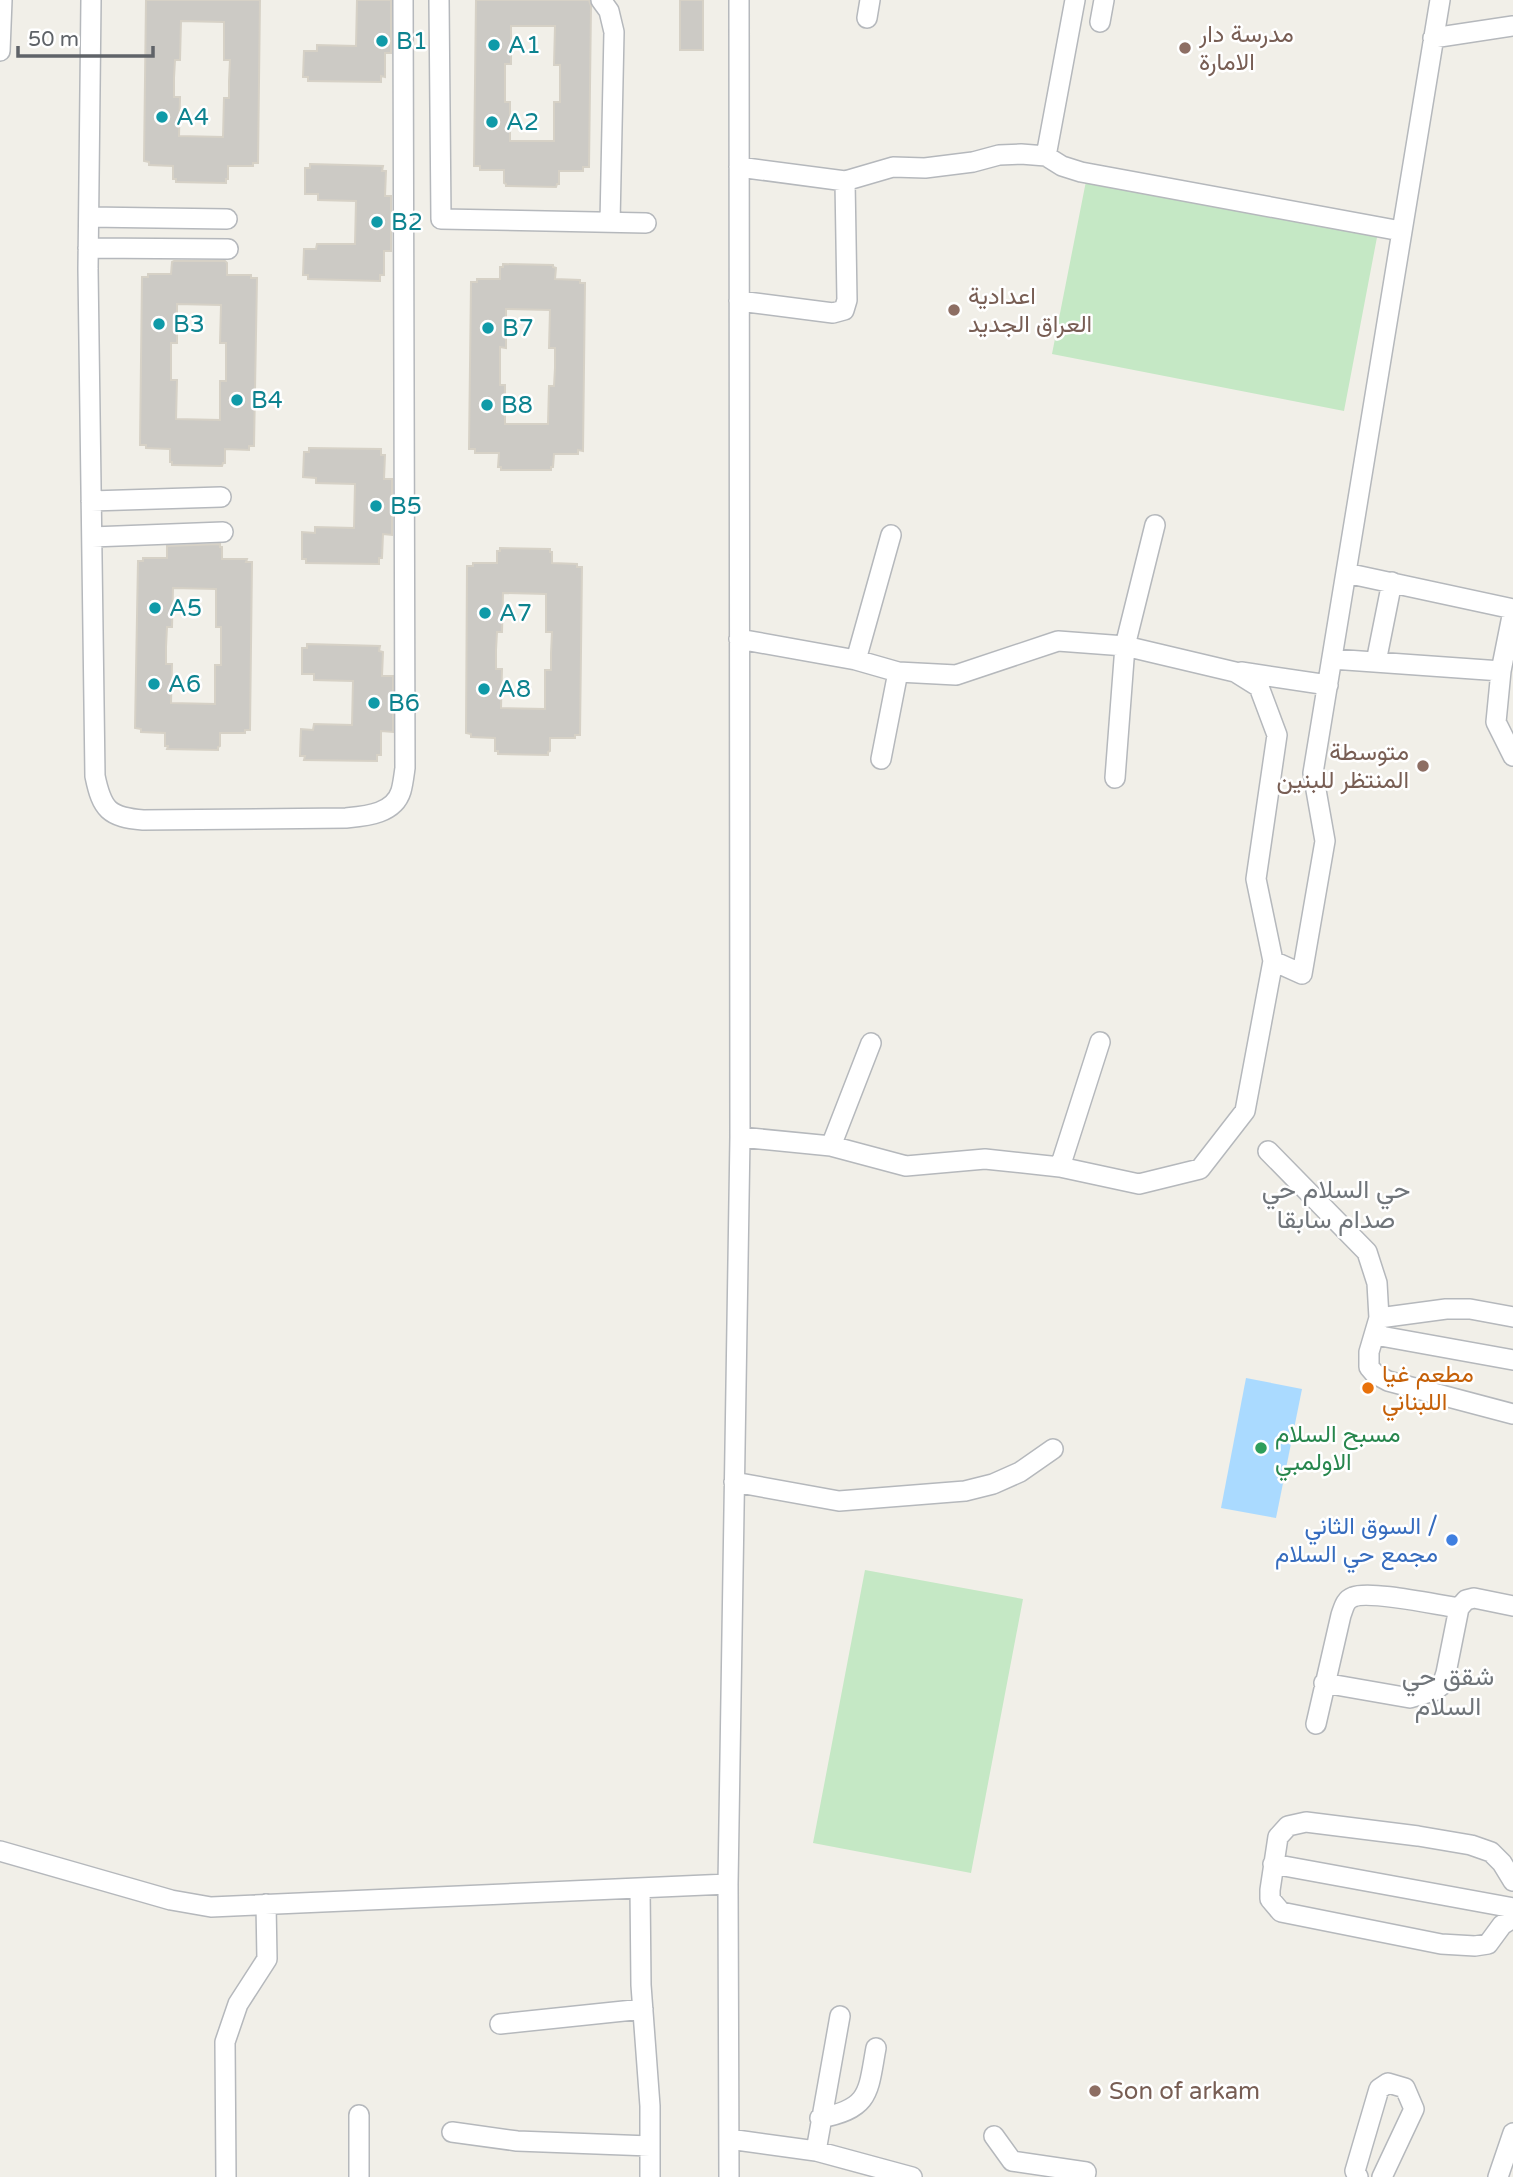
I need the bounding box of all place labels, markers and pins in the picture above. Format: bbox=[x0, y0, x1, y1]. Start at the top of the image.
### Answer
place label: مدرسة دار الامارة bbox=[1198, 20, 1294, 77]
place label: B1 bbox=[396, 27, 428, 56]
place label: A1 bbox=[508, 31, 541, 60]
marker: B1 bbox=[374, 33, 390, 49]
marker: A1 bbox=[486, 37, 502, 53]
marker: مدرسة دار الامارة bbox=[1177, 40, 1193, 56]
place label: A4 bbox=[176, 103, 209, 132]
place label: A2 bbox=[506, 108, 539, 137]
marker: A4 bbox=[154, 109, 170, 125]
marker: A2 bbox=[484, 114, 500, 130]
place label: B2 bbox=[391, 208, 423, 237]
marker: B2 bbox=[369, 214, 385, 230]
place label: اعدادية العراق الجديد bbox=[968, 282, 1092, 339]
marker: اعدادية العراق الجديد bbox=[946, 302, 962, 318]
place label: B3 bbox=[173, 310, 205, 339]
place label: B7 bbox=[502, 314, 534, 343]
marker: B3 bbox=[151, 316, 167, 332]
marker: B7 bbox=[480, 320, 496, 336]
place label: B4 bbox=[251, 386, 283, 415]
place label: B8 bbox=[501, 391, 533, 420]
marker: B4 bbox=[229, 392, 245, 408]
marker: B8 bbox=[479, 397, 495, 413]
place label: B5 bbox=[390, 492, 422, 521]
marker: B5 bbox=[368, 498, 384, 514]
place label: A5 bbox=[169, 594, 202, 623]
place label: A7 bbox=[499, 599, 532, 628]
marker: A5 bbox=[147, 600, 163, 616]
marker: A7 bbox=[477, 605, 493, 621]
place label: A6 bbox=[168, 670, 201, 699]
place label: A8 bbox=[498, 675, 531, 704]
marker: A6 bbox=[146, 676, 162, 692]
marker: A8 bbox=[476, 681, 492, 697]
place label: B6 bbox=[388, 689, 420, 718]
marker: B6 bbox=[366, 695, 382, 711]
place label: متوسطة المنتظر للبنين bbox=[1277, 738, 1409, 795]
marker: متوسطة المنتظر للبنين bbox=[1415, 758, 1431, 774]
place label: مطعم غيا اللبناني bbox=[1382, 1360, 1474, 1421]
marker: مطعم غيا اللبناني bbox=[1360, 1380, 1376, 1396]
place label: مسبح السلام الاولمبي bbox=[1275, 1420, 1401, 1481]
marker: مسبح السلام الاولمبي bbox=[1253, 1440, 1269, 1456]
place label: السوق الثاني / مجمع حي السلام bbox=[1275, 1512, 1438, 1573]
marker: السوق الثاني / مجمع حي السلام bbox=[1444, 1532, 1460, 1548]
place label: Son of arkam bbox=[1109, 2077, 1260, 2106]
marker: Son of arkam bbox=[1087, 2083, 1103, 2099]

